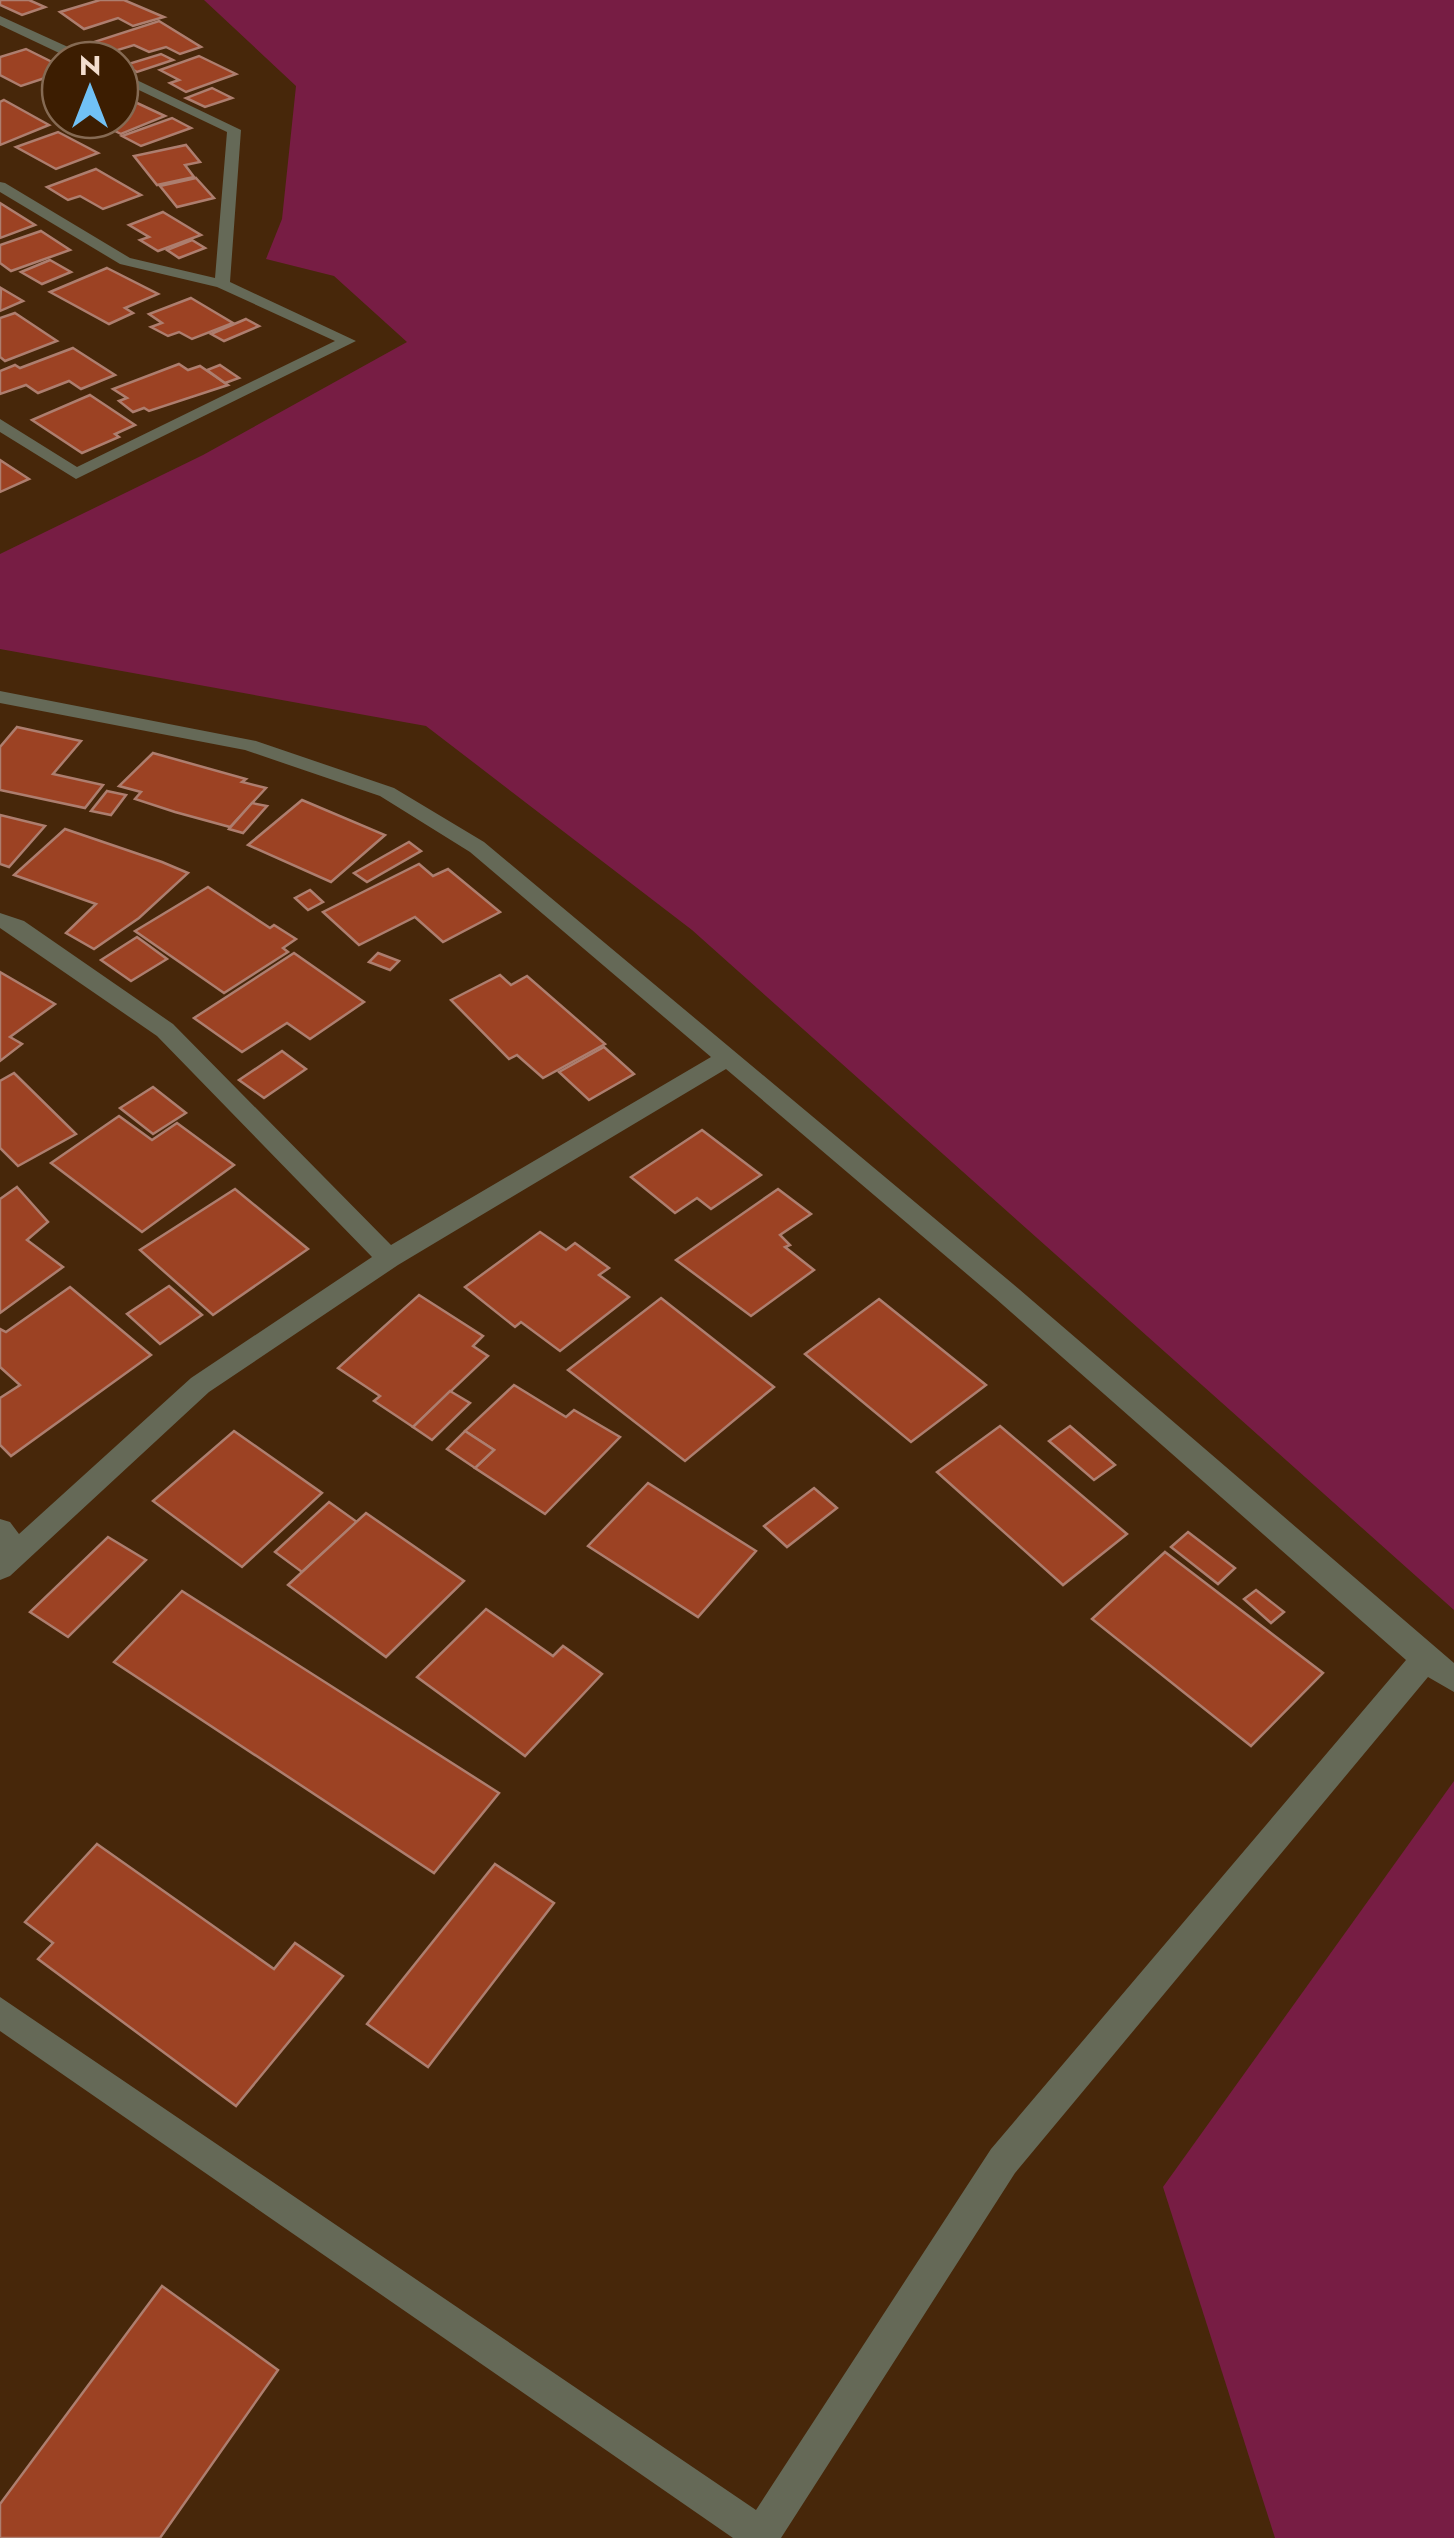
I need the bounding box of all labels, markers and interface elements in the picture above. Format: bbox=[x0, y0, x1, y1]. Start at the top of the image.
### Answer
north arrow bbox=[40, 40, 140, 140]
text: N bbox=[79, 45, 101, 86]

